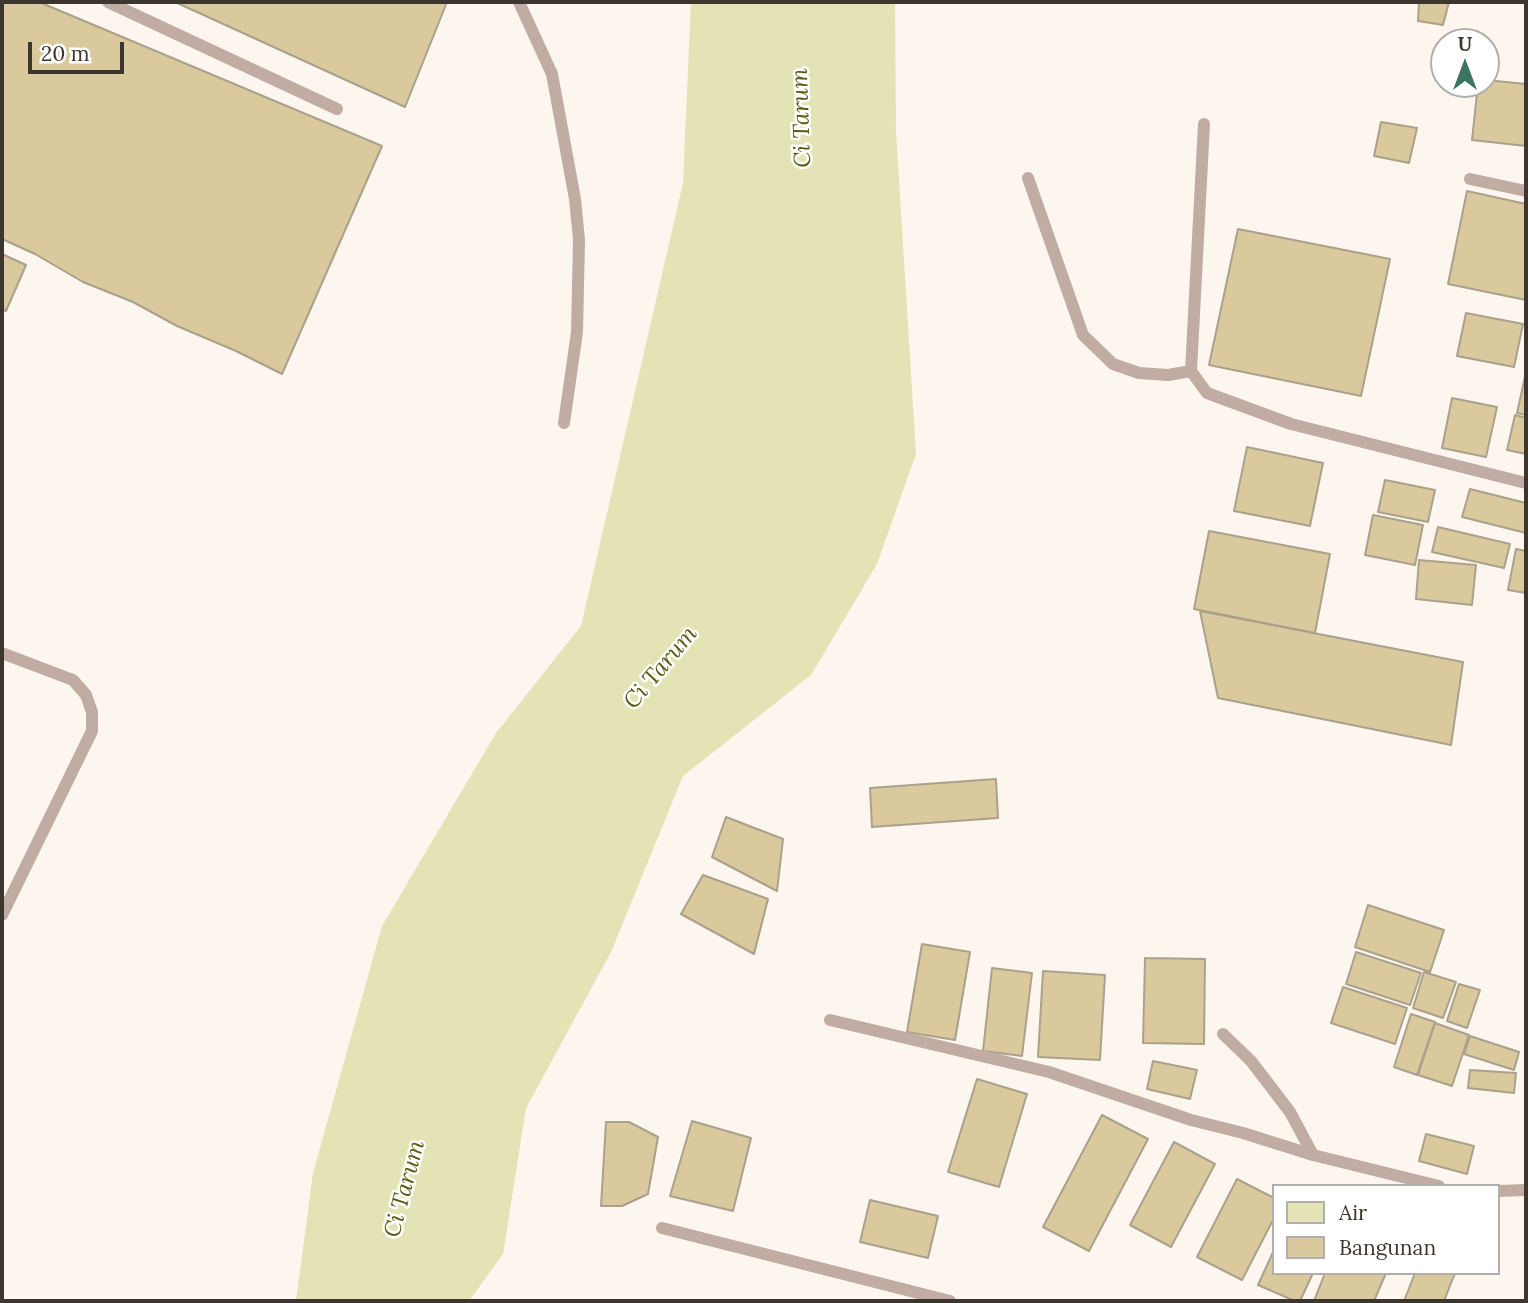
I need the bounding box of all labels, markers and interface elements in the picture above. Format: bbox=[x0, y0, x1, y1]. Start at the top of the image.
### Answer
scale bar bbox=[32, 28, 128, 72]
north arrow bbox=[1430, 28, 1500, 98]
text: U bbox=[1458, 32, 1472, 56]
text: 20 m bbox=[41, 40, 90, 67]
water label: Ci Tarum bbox=[786, 68, 818, 168]
water label: Ci Tarum bbox=[618, 621, 704, 715]
water label: Ci Tarum bbox=[379, 1137, 431, 1241]
legend bbox=[1272, 1184, 1500, 1275]
text: Air bbox=[1339, 1199, 1367, 1226]
text: Bangunan bbox=[1339, 1234, 1436, 1261]

